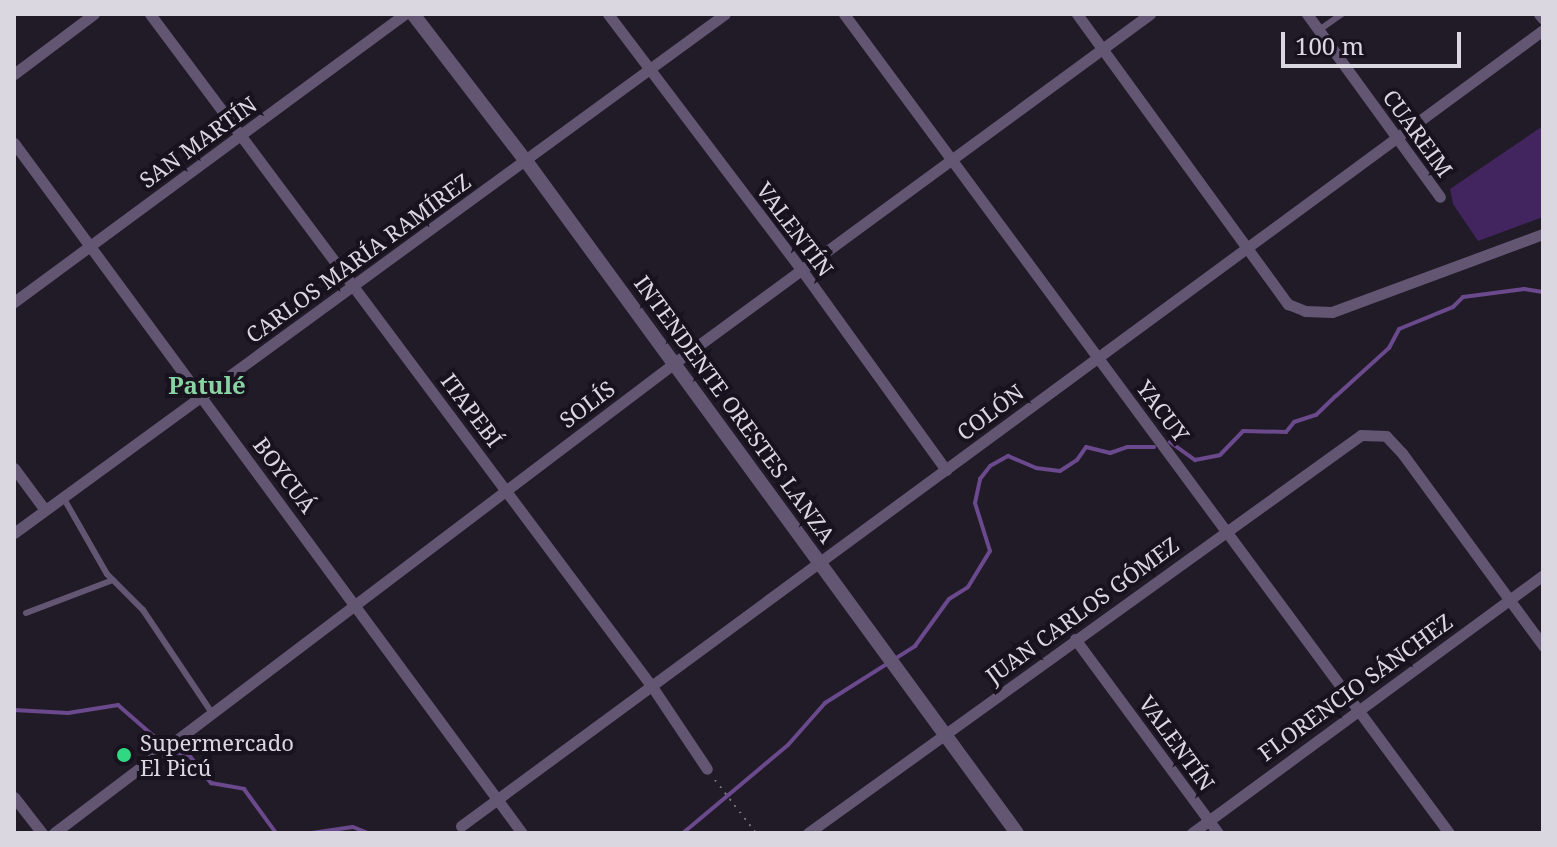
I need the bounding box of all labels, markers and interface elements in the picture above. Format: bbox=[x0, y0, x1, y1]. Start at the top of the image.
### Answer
scale bar bbox=[1285, 16, 1465, 66]
text: 100 m bbox=[1295, 29, 1364, 62]
street label: CUAREIM bbox=[1378, 84, 1458, 182]
street label: SAN MARTÍN bbox=[134, 91, 262, 193]
street label: CARLOS MARÍA RAMÍREZ bbox=[241, 168, 475, 348]
street label: VALENTÍN bbox=[751, 177, 839, 281]
street label: INTENDENTE ORESTES LANZA bbox=[629, 270, 841, 548]
street label: ITAPEBÍ bbox=[436, 368, 508, 452]
district label: Patulé bbox=[168, 371, 246, 399]
street label: SOLÍS bbox=[554, 375, 620, 433]
street label: YACUY bbox=[1131, 375, 1195, 447]
street label: COLÓN bbox=[951, 378, 1029, 446]
street label: BOYCUÁ bbox=[248, 432, 322, 518]
street label: JUAN CARLOS GÓMEZ bbox=[980, 531, 1184, 689]
street label: FLORENCIO SÁNCHEZ bbox=[1253, 608, 1457, 766]
street label: VALENTÍN bbox=[1134, 690, 1220, 796]
place label: Supermercado El Picú bbox=[140, 729, 294, 780]
marker: Supermercado El Picú bbox=[115, 746, 133, 764]

